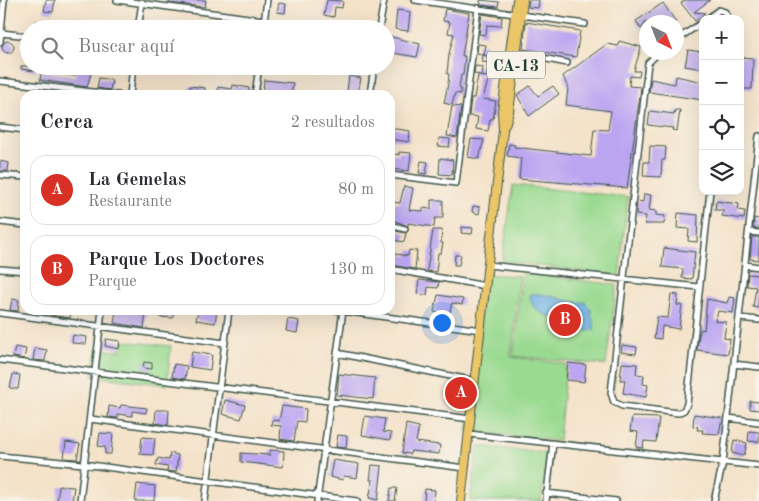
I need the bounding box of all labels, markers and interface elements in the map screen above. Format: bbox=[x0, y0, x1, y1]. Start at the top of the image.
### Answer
north arrow bbox=[639, 15, 684, 60]
map controls bbox=[699, 15, 744, 195]
button: + bbox=[699, 15, 744, 60]
search box bbox=[20, 20, 395, 75]
icon: search bbox=[38, 34, 66, 62]
text: Buscar aquí bbox=[78, 38, 174, 57]
road number: CA-13 bbox=[487, 52, 545, 78]
button: − bbox=[699, 60, 744, 105]
button: locate bbox=[699, 105, 744, 150]
text: Cerca bbox=[40, 112, 93, 133]
text: 2 resultados bbox=[291, 115, 375, 131]
button: layers bbox=[699, 150, 744, 195]
text: La Gemelas bbox=[88, 171, 186, 190]
text: A bbox=[51, 182, 63, 198]
text: 80 m bbox=[338, 182, 374, 198]
text: Restaurante bbox=[88, 194, 172, 210]
text: Parque Los Doctores bbox=[88, 251, 264, 270]
text: B bbox=[51, 262, 63, 278]
text: 130 m bbox=[329, 262, 374, 278]
text: Parque bbox=[88, 274, 137, 290]
pin: B bbox=[549, 301, 581, 339]
your location bbox=[429, 310, 455, 336]
pin: A bbox=[445, 374, 477, 412]

